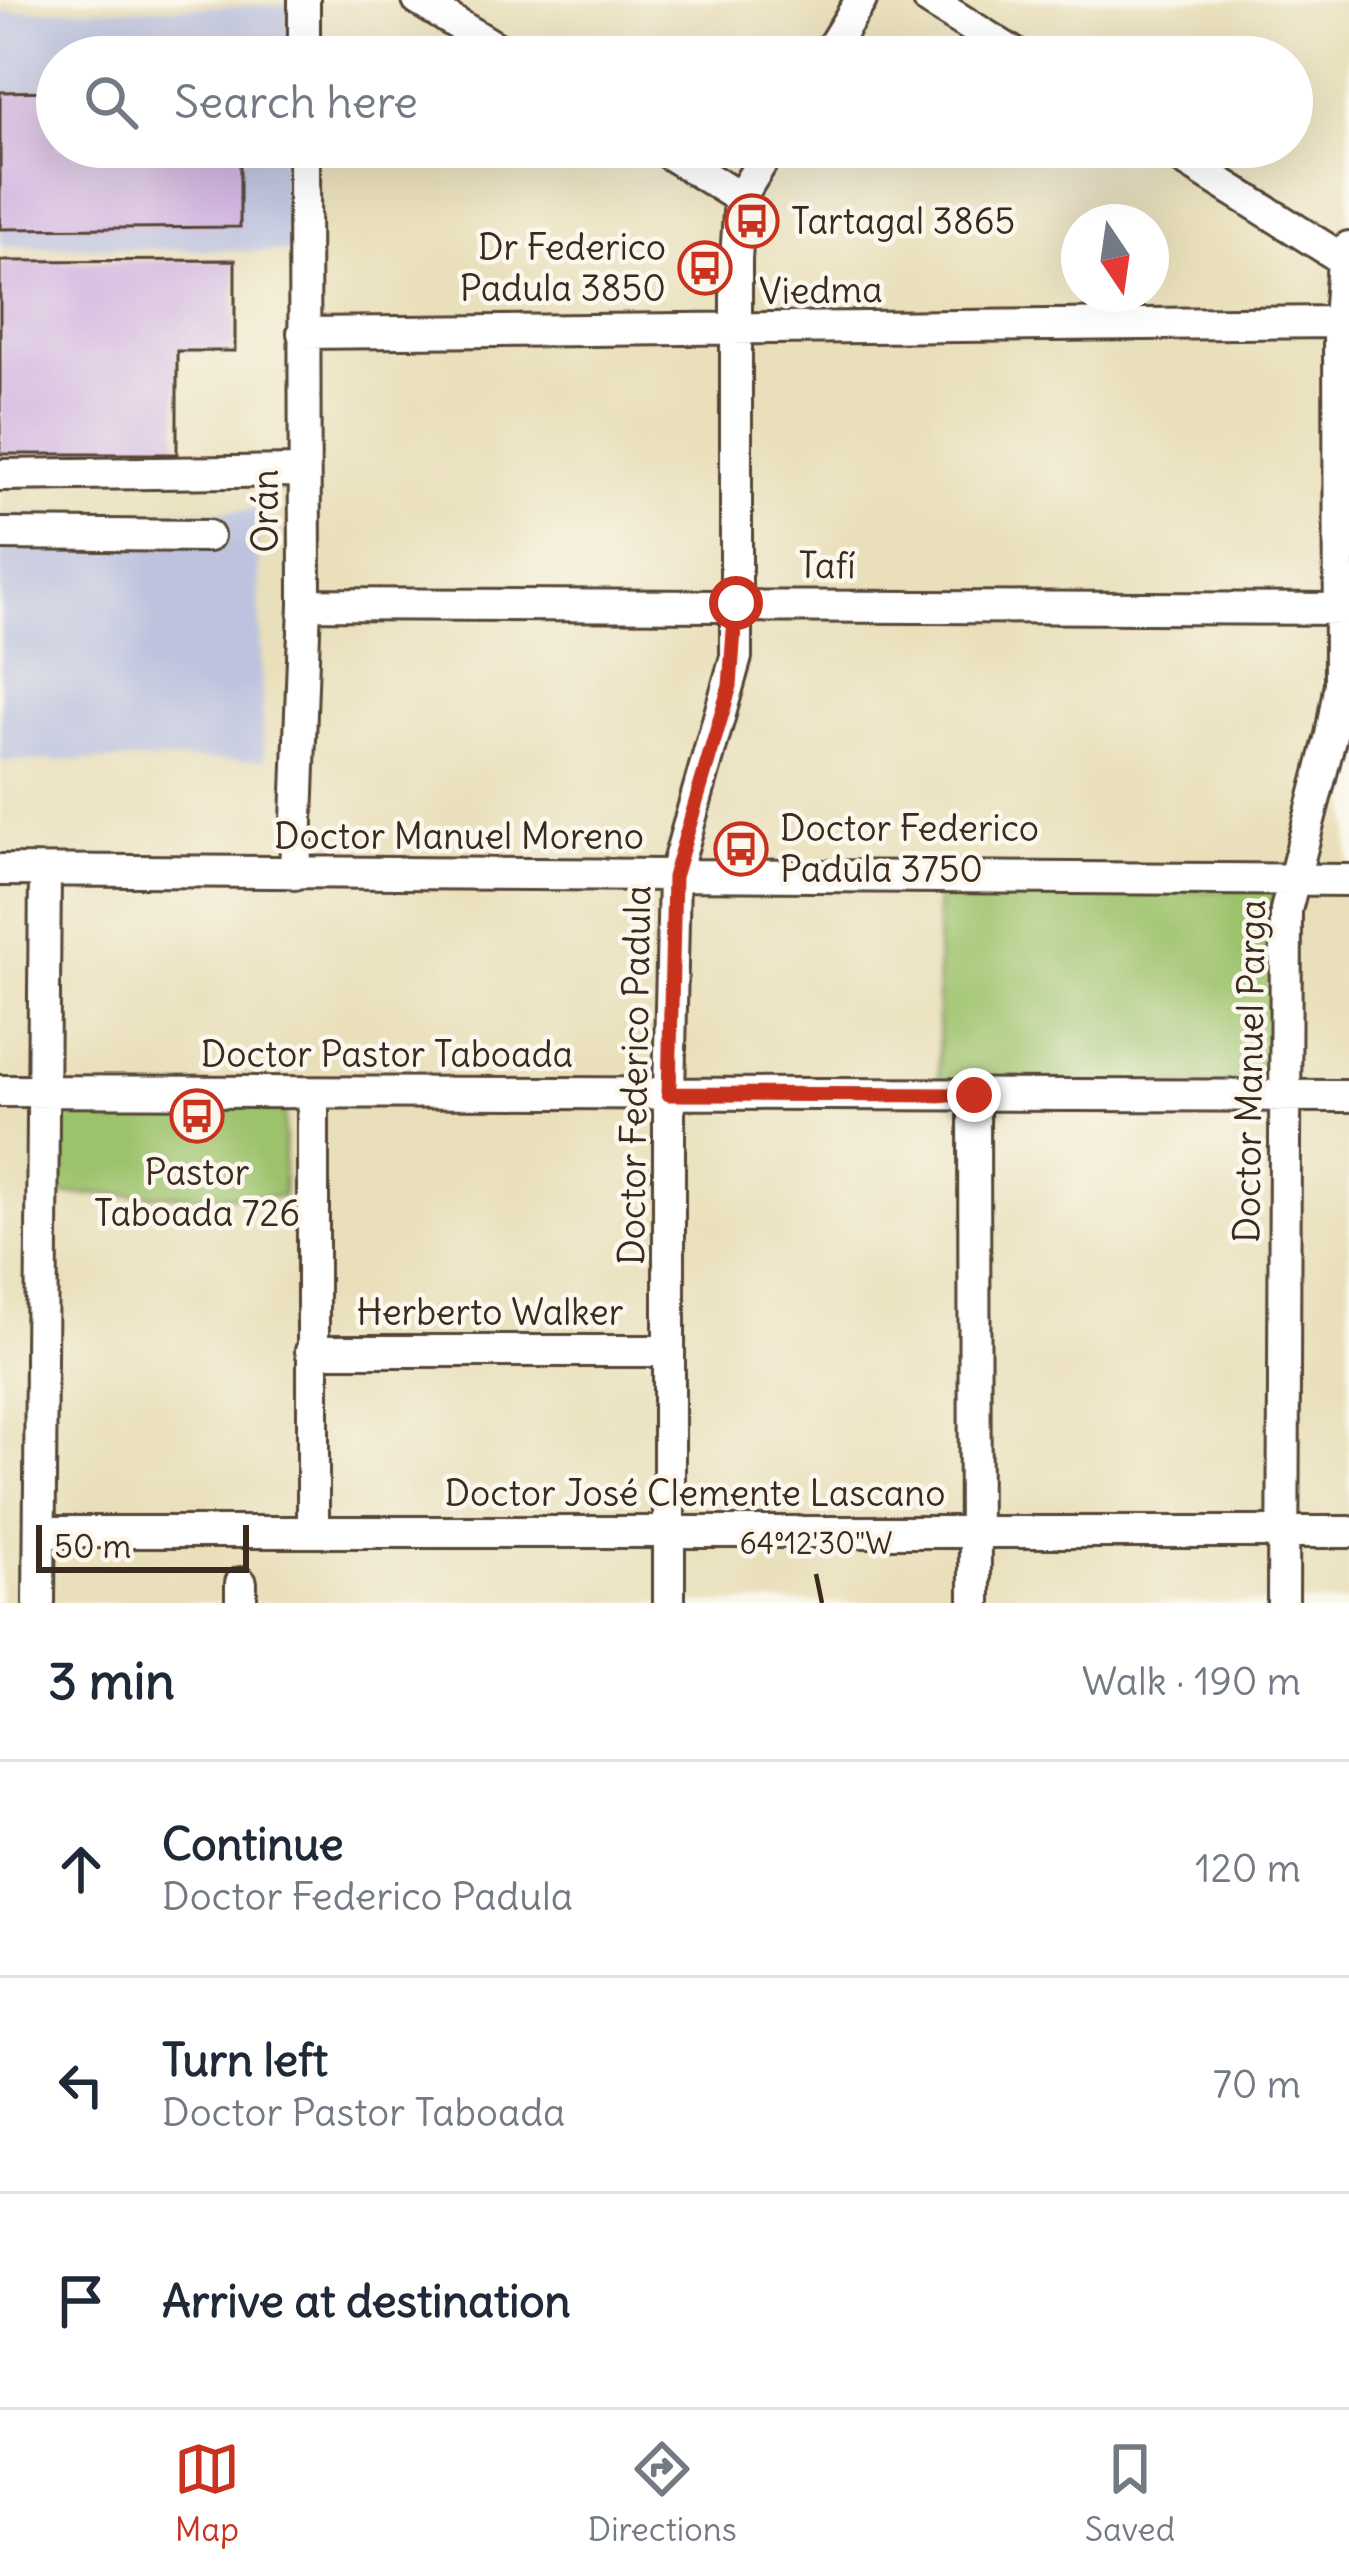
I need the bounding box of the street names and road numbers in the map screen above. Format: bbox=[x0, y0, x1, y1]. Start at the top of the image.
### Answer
street label: Viedma bbox=[759, 267, 883, 314]
street label: Orán bbox=[243, 469, 288, 553]
street label: Tafí bbox=[798, 543, 856, 588]
street label: Doctor Manuel Moreno bbox=[274, 814, 644, 859]
street label: Doctor Federico Padula bbox=[609, 885, 660, 1265]
street label: Doctor Manuel Parga bbox=[1224, 899, 1275, 1243]
street label: Doctor Pastor Taboada bbox=[201, 1032, 573, 1077]
street label: Herberto Walker bbox=[357, 1290, 624, 1335]
street label: Doctor José Clemente Lascano bbox=[445, 1471, 945, 1516]

